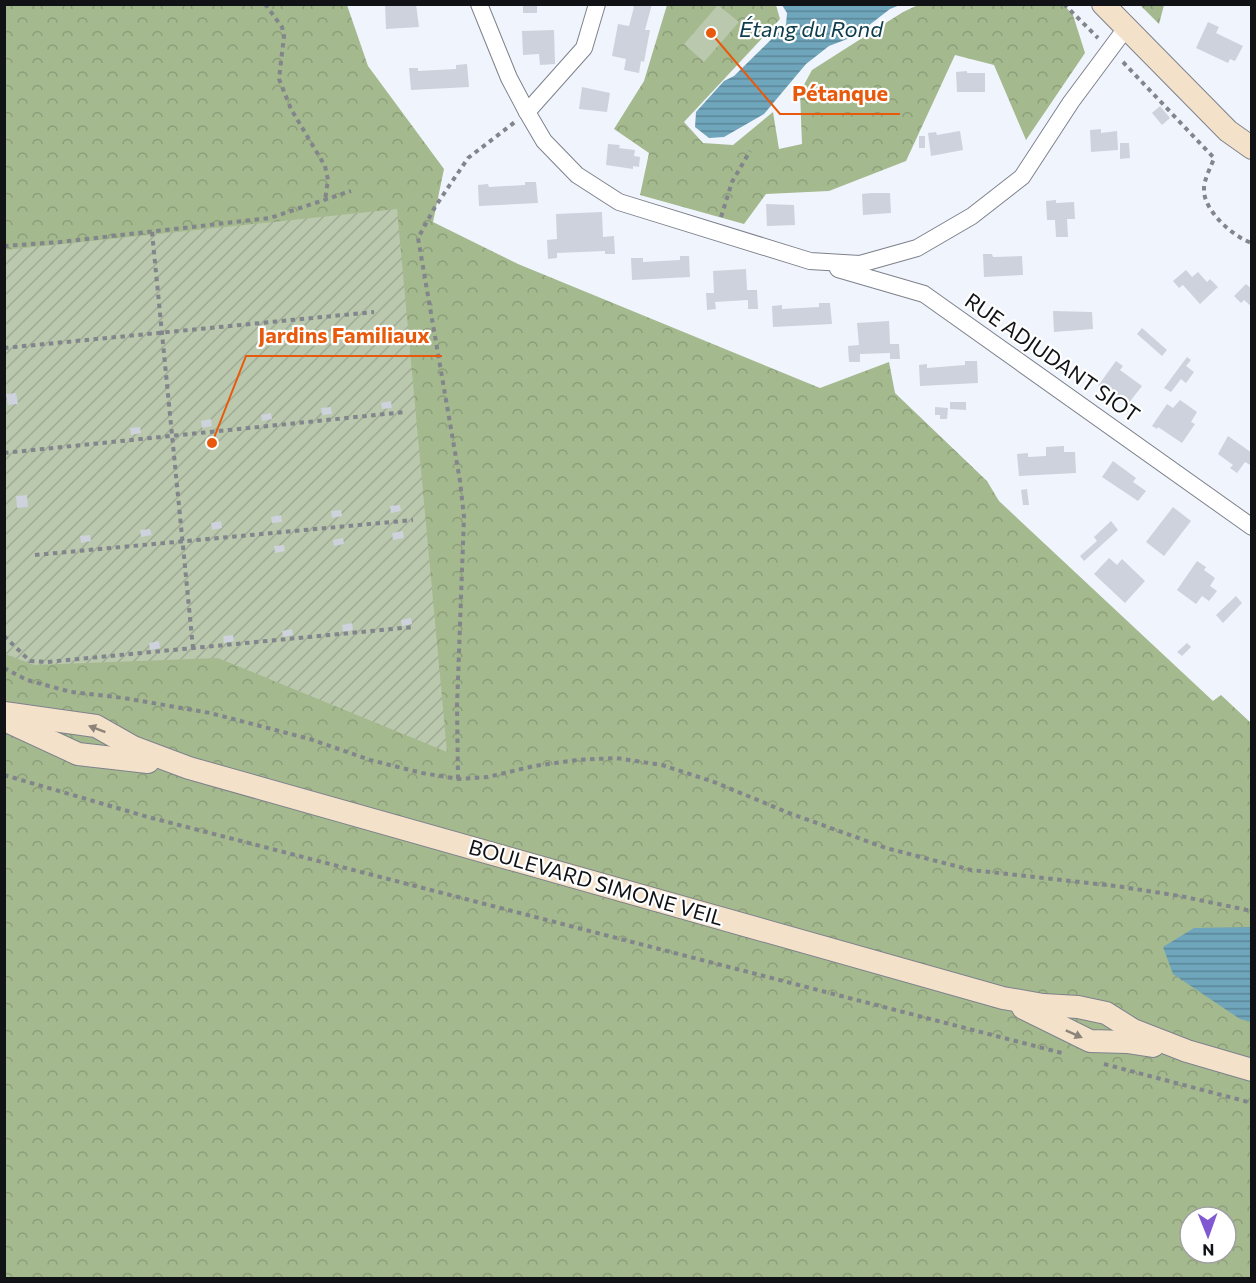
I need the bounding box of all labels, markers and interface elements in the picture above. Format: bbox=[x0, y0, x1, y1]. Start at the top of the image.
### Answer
water label: Étang du Rond bbox=[739, 15, 884, 42]
callout: Pétanque bbox=[780, 74, 900, 114]
text: Pétanque bbox=[792, 79, 888, 106]
street label: RUE ADJUDANT SIOT bbox=[961, 287, 1145, 427]
callout: Jardins Familiaux bbox=[246, 316, 442, 356]
text: Jardins Familiaux bbox=[258, 321, 430, 348]
one-way arrow bbox=[88, 723, 106, 733]
street label: BOULEVARD SIMONE VEIL bbox=[466, 833, 727, 930]
one-way arrow bbox=[1066, 1029, 1083, 1038]
north arrow bbox=[1178, 1205, 1238, 1265]
text: N bbox=[1202, 1241, 1214, 1260]

